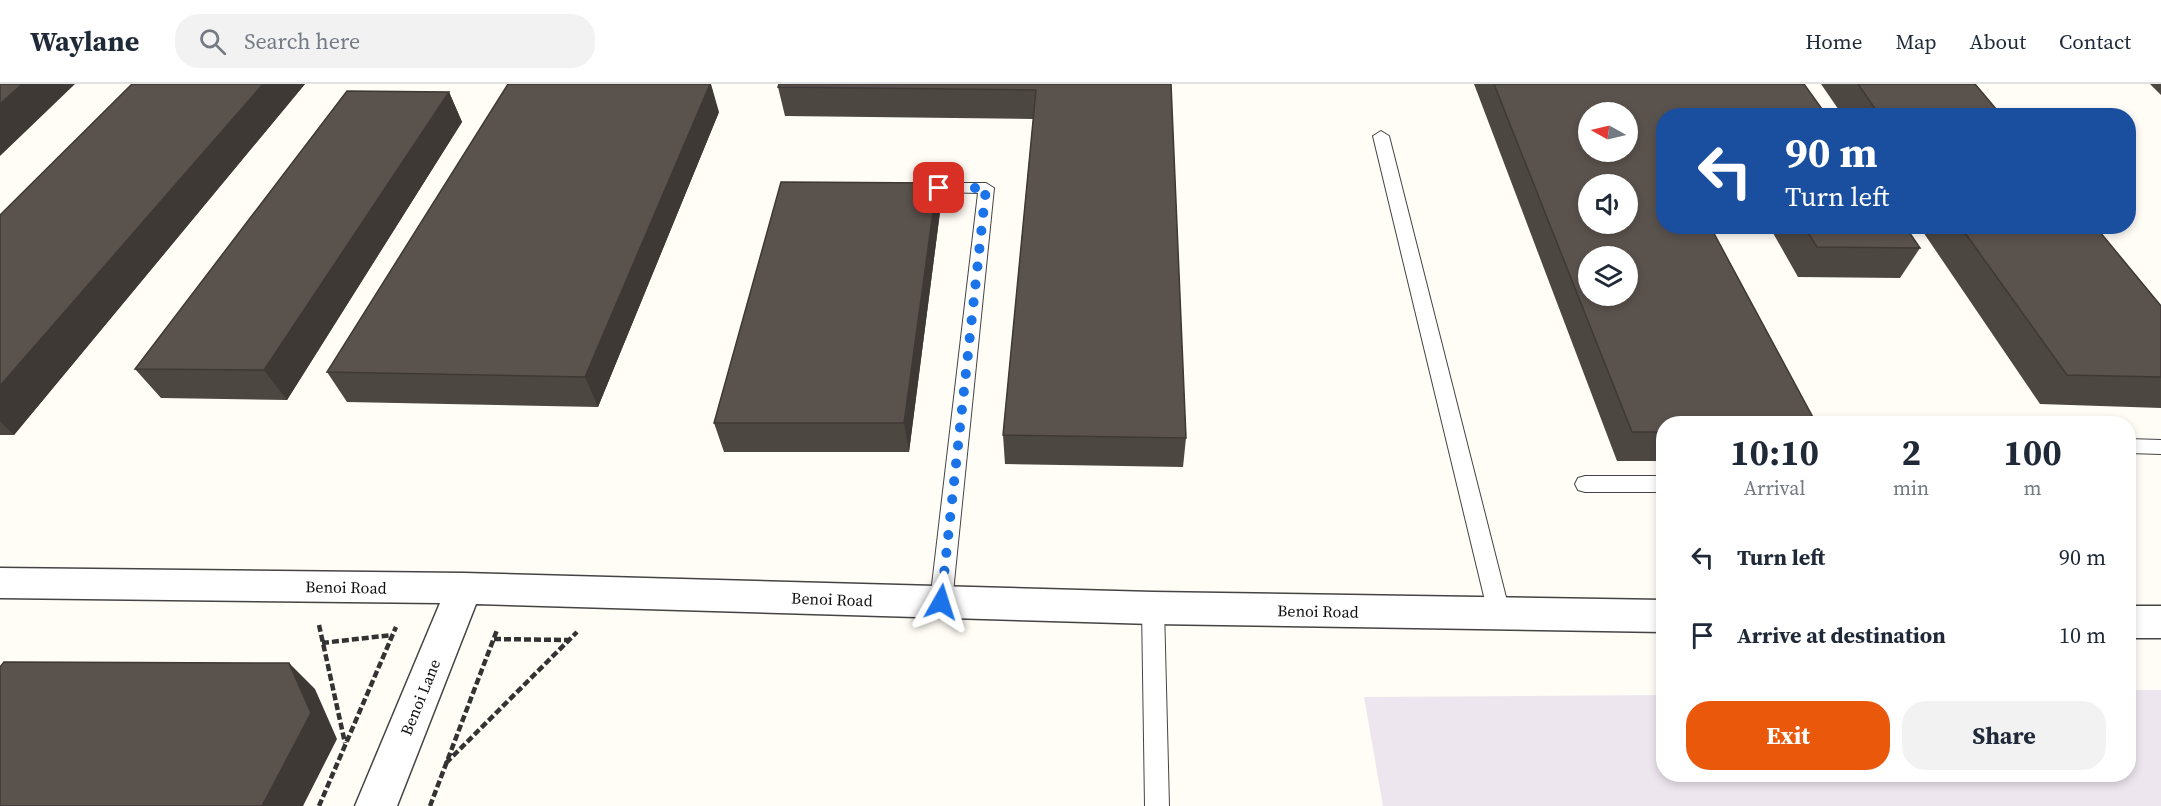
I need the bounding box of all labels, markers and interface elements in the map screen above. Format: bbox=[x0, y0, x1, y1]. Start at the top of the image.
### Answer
search box bbox=[175, 14, 595, 68]
text: Waylane bbox=[30, 22, 139, 60]
icon: search bbox=[196, 25, 229, 58]
text: Search here bbox=[244, 26, 360, 56]
text: Home bbox=[1805, 27, 1863, 56]
text: Map bbox=[1896, 27, 1937, 56]
text: About bbox=[1970, 27, 2026, 56]
text: Contact bbox=[2059, 27, 2131, 56]
north arrow bbox=[1578, 102, 1638, 162]
map controls bbox=[1578, 102, 1638, 306]
text: 90 m bbox=[1785, 123, 1878, 181]
icon: left bbox=[1686, 132, 1764, 210]
pin bbox=[913, 162, 964, 213]
icon: arrive bbox=[922, 171, 955, 204]
button: sound bbox=[1578, 174, 1638, 234]
text: Turn left bbox=[1785, 178, 1889, 215]
button: layers bbox=[1578, 246, 1638, 306]
text: 10:10 bbox=[1730, 428, 1819, 477]
text: 2 bbox=[1901, 428, 1921, 477]
text: 100 bbox=[2003, 428, 2062, 477]
text: Arrival bbox=[1744, 474, 1805, 502]
text: min bbox=[1893, 474, 1929, 502]
text: m bbox=[2024, 474, 2042, 502]
icon: left bbox=[1686, 541, 1719, 574]
text: Turn left bbox=[1737, 542, 1825, 572]
text: 90 m bbox=[2059, 542, 2106, 572]
position arrow bbox=[909, 570, 973, 634]
street label: Benoi Road bbox=[305, 575, 387, 599]
street label: Benoi Road bbox=[791, 587, 873, 611]
street label: Benoi Road bbox=[1277, 599, 1359, 623]
icon: arrive bbox=[1686, 619, 1719, 652]
text: Arrive at destination bbox=[1737, 620, 1946, 650]
text: 10 m bbox=[2059, 620, 2106, 650]
street label: Benoi Lane bbox=[395, 655, 445, 739]
button: Exit bbox=[1686, 701, 1890, 770]
button: Share bbox=[1902, 701, 2106, 770]

